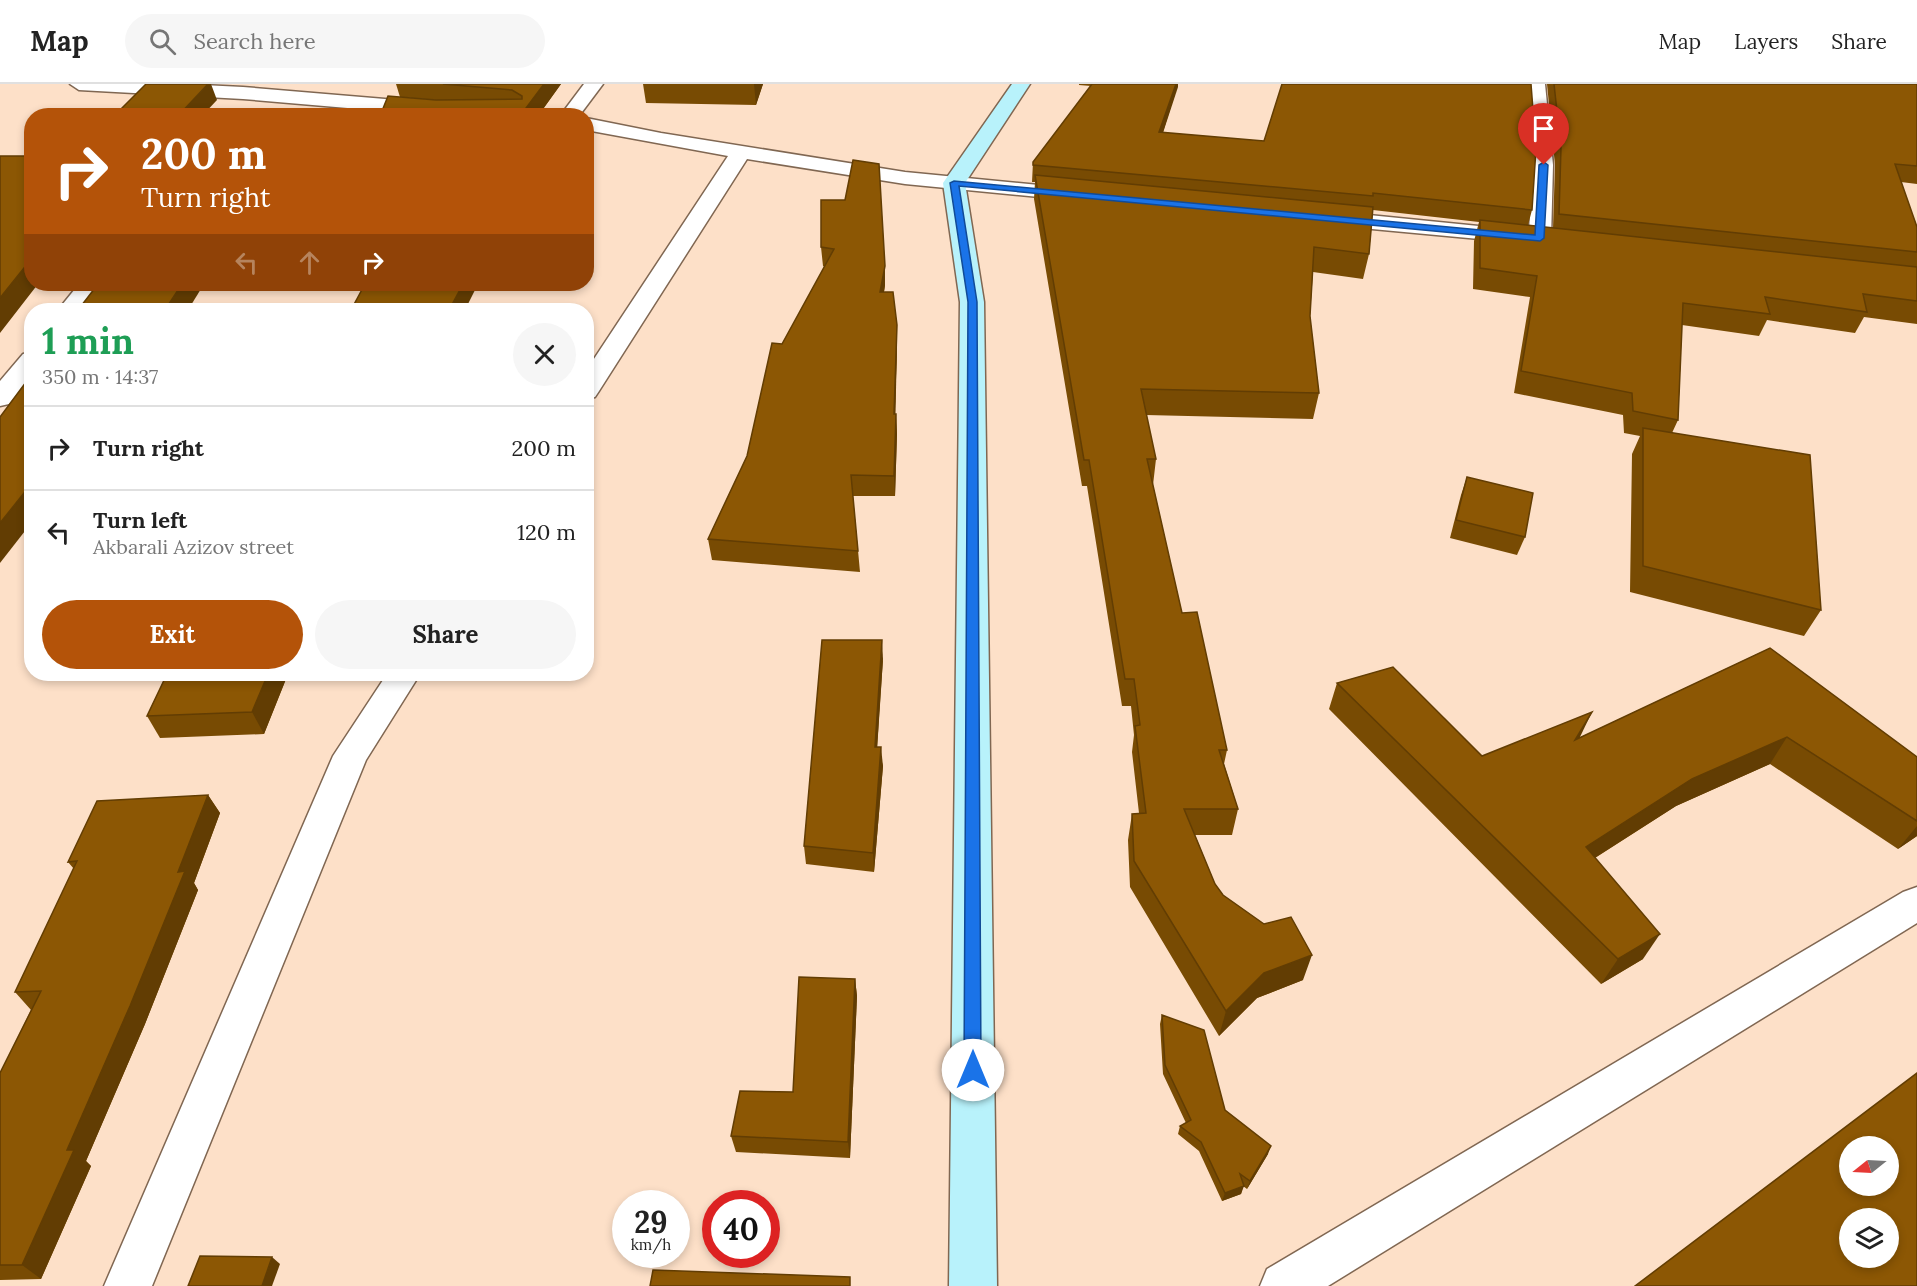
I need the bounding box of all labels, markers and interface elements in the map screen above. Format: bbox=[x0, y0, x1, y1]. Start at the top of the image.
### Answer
search box bbox=[125, 14, 545, 68]
text: Map bbox=[30, 23, 89, 59]
icon: search bbox=[146, 25, 179, 58]
text: Search here bbox=[194, 27, 316, 55]
text: Map bbox=[1658, 28, 1701, 55]
text: Layers bbox=[1734, 28, 1798, 55]
text: Share bbox=[1831, 28, 1887, 55]
pin bbox=[1518, 103, 1569, 165]
icon: arrive bbox=[1527, 112, 1560, 145]
text: 200 m bbox=[141, 127, 267, 181]
icon: right bbox=[42, 132, 120, 210]
text: Turn right bbox=[141, 180, 270, 214]
icon: left bbox=[230, 246, 263, 279]
icon: ahead bbox=[293, 246, 326, 279]
icon: right bbox=[356, 246, 389, 279]
text: 1 min bbox=[42, 318, 134, 364]
button: close bbox=[513, 323, 576, 386]
text: 350 m · 14:37 bbox=[42, 364, 158, 389]
icon: right bbox=[42, 432, 75, 465]
text: Turn right bbox=[93, 434, 204, 462]
text: 200 m bbox=[511, 434, 576, 462]
text: Turn left bbox=[93, 506, 187, 534]
icon: left bbox=[42, 516, 75, 549]
text: 120 m bbox=[517, 518, 576, 546]
text: Akbarali Azizov street bbox=[93, 534, 294, 559]
button: Exit bbox=[42, 600, 303, 669]
button: Share bbox=[315, 600, 576, 669]
position arrow bbox=[941, 1038, 1005, 1102]
north arrow bbox=[1839, 1136, 1899, 1196]
map controls bbox=[1839, 1136, 1899, 1268]
speed limit sign: 40 bbox=[702, 1190, 780, 1268]
text: 29 bbox=[634, 1203, 668, 1241]
button: layers bbox=[1839, 1208, 1899, 1268]
text: km/h bbox=[631, 1235, 671, 1254]

